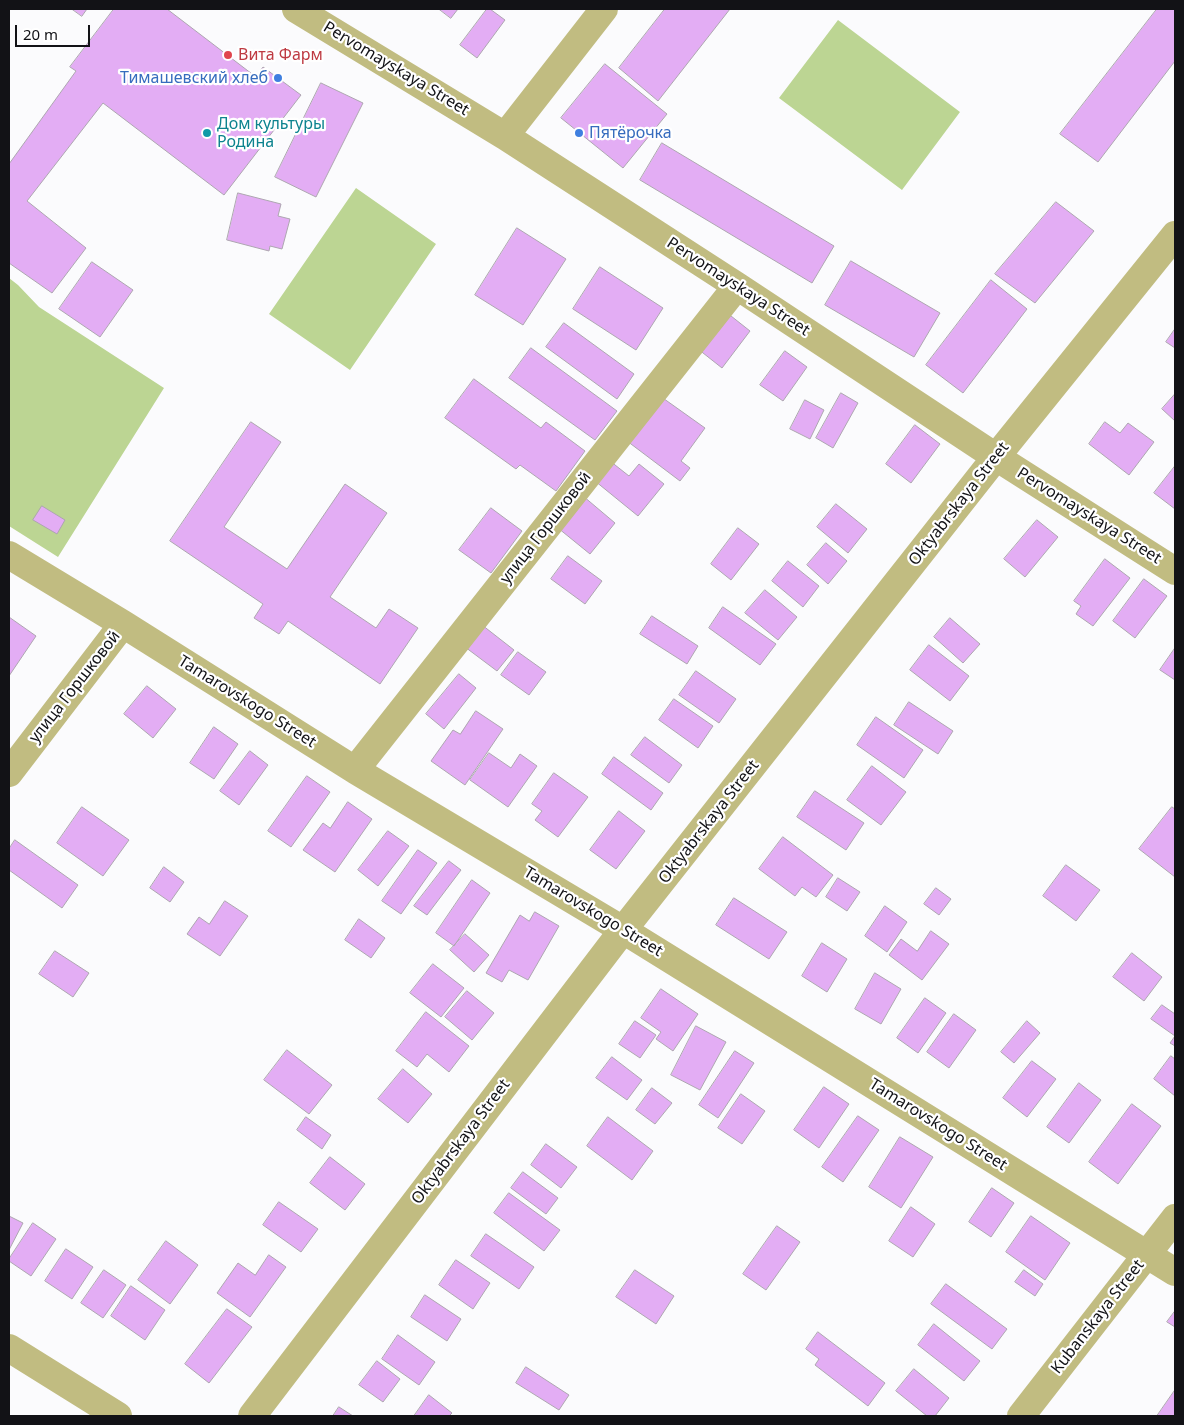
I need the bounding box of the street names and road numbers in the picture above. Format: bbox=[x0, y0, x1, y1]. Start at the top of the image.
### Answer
street label: Pervomayskaya Street bbox=[320, 18, 472, 120]
street label: Pervomayskaya Street bbox=[663, 234, 813, 340]
street label: Oktyabrskaya Street bbox=[905, 438, 1013, 570]
street label: Pervomayskaya Street bbox=[1013, 464, 1165, 568]
street label: улица Горшковой bbox=[496, 468, 596, 588]
street label: улица Горшковой bbox=[25, 627, 125, 747]
street label: Tamarovskogo Street bbox=[175, 652, 319, 752]
street label: Oktyabrskaya Street bbox=[655, 756, 763, 888]
street label: Tamarovskogo Street bbox=[520, 863, 666, 961]
street label: Tamarovskogo Street bbox=[866, 1075, 1010, 1175]
street label: Oktyabrskaya Street bbox=[408, 1076, 514, 1208]
street label: Kubanskaya Street bbox=[1047, 1256, 1149, 1378]

